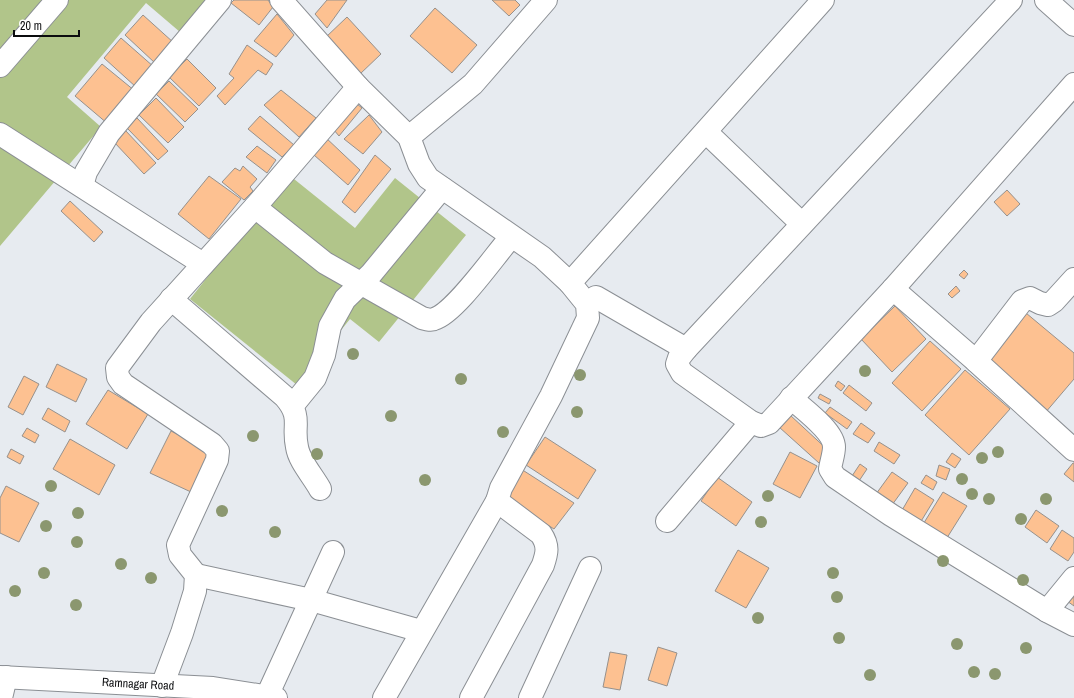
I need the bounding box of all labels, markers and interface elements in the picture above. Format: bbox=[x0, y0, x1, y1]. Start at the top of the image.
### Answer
scale bar bbox=[14, 12, 79, 38]
text: 20 m bbox=[20, 18, 42, 34]
street label: Ramnagar Road bbox=[102, 674, 174, 694]

